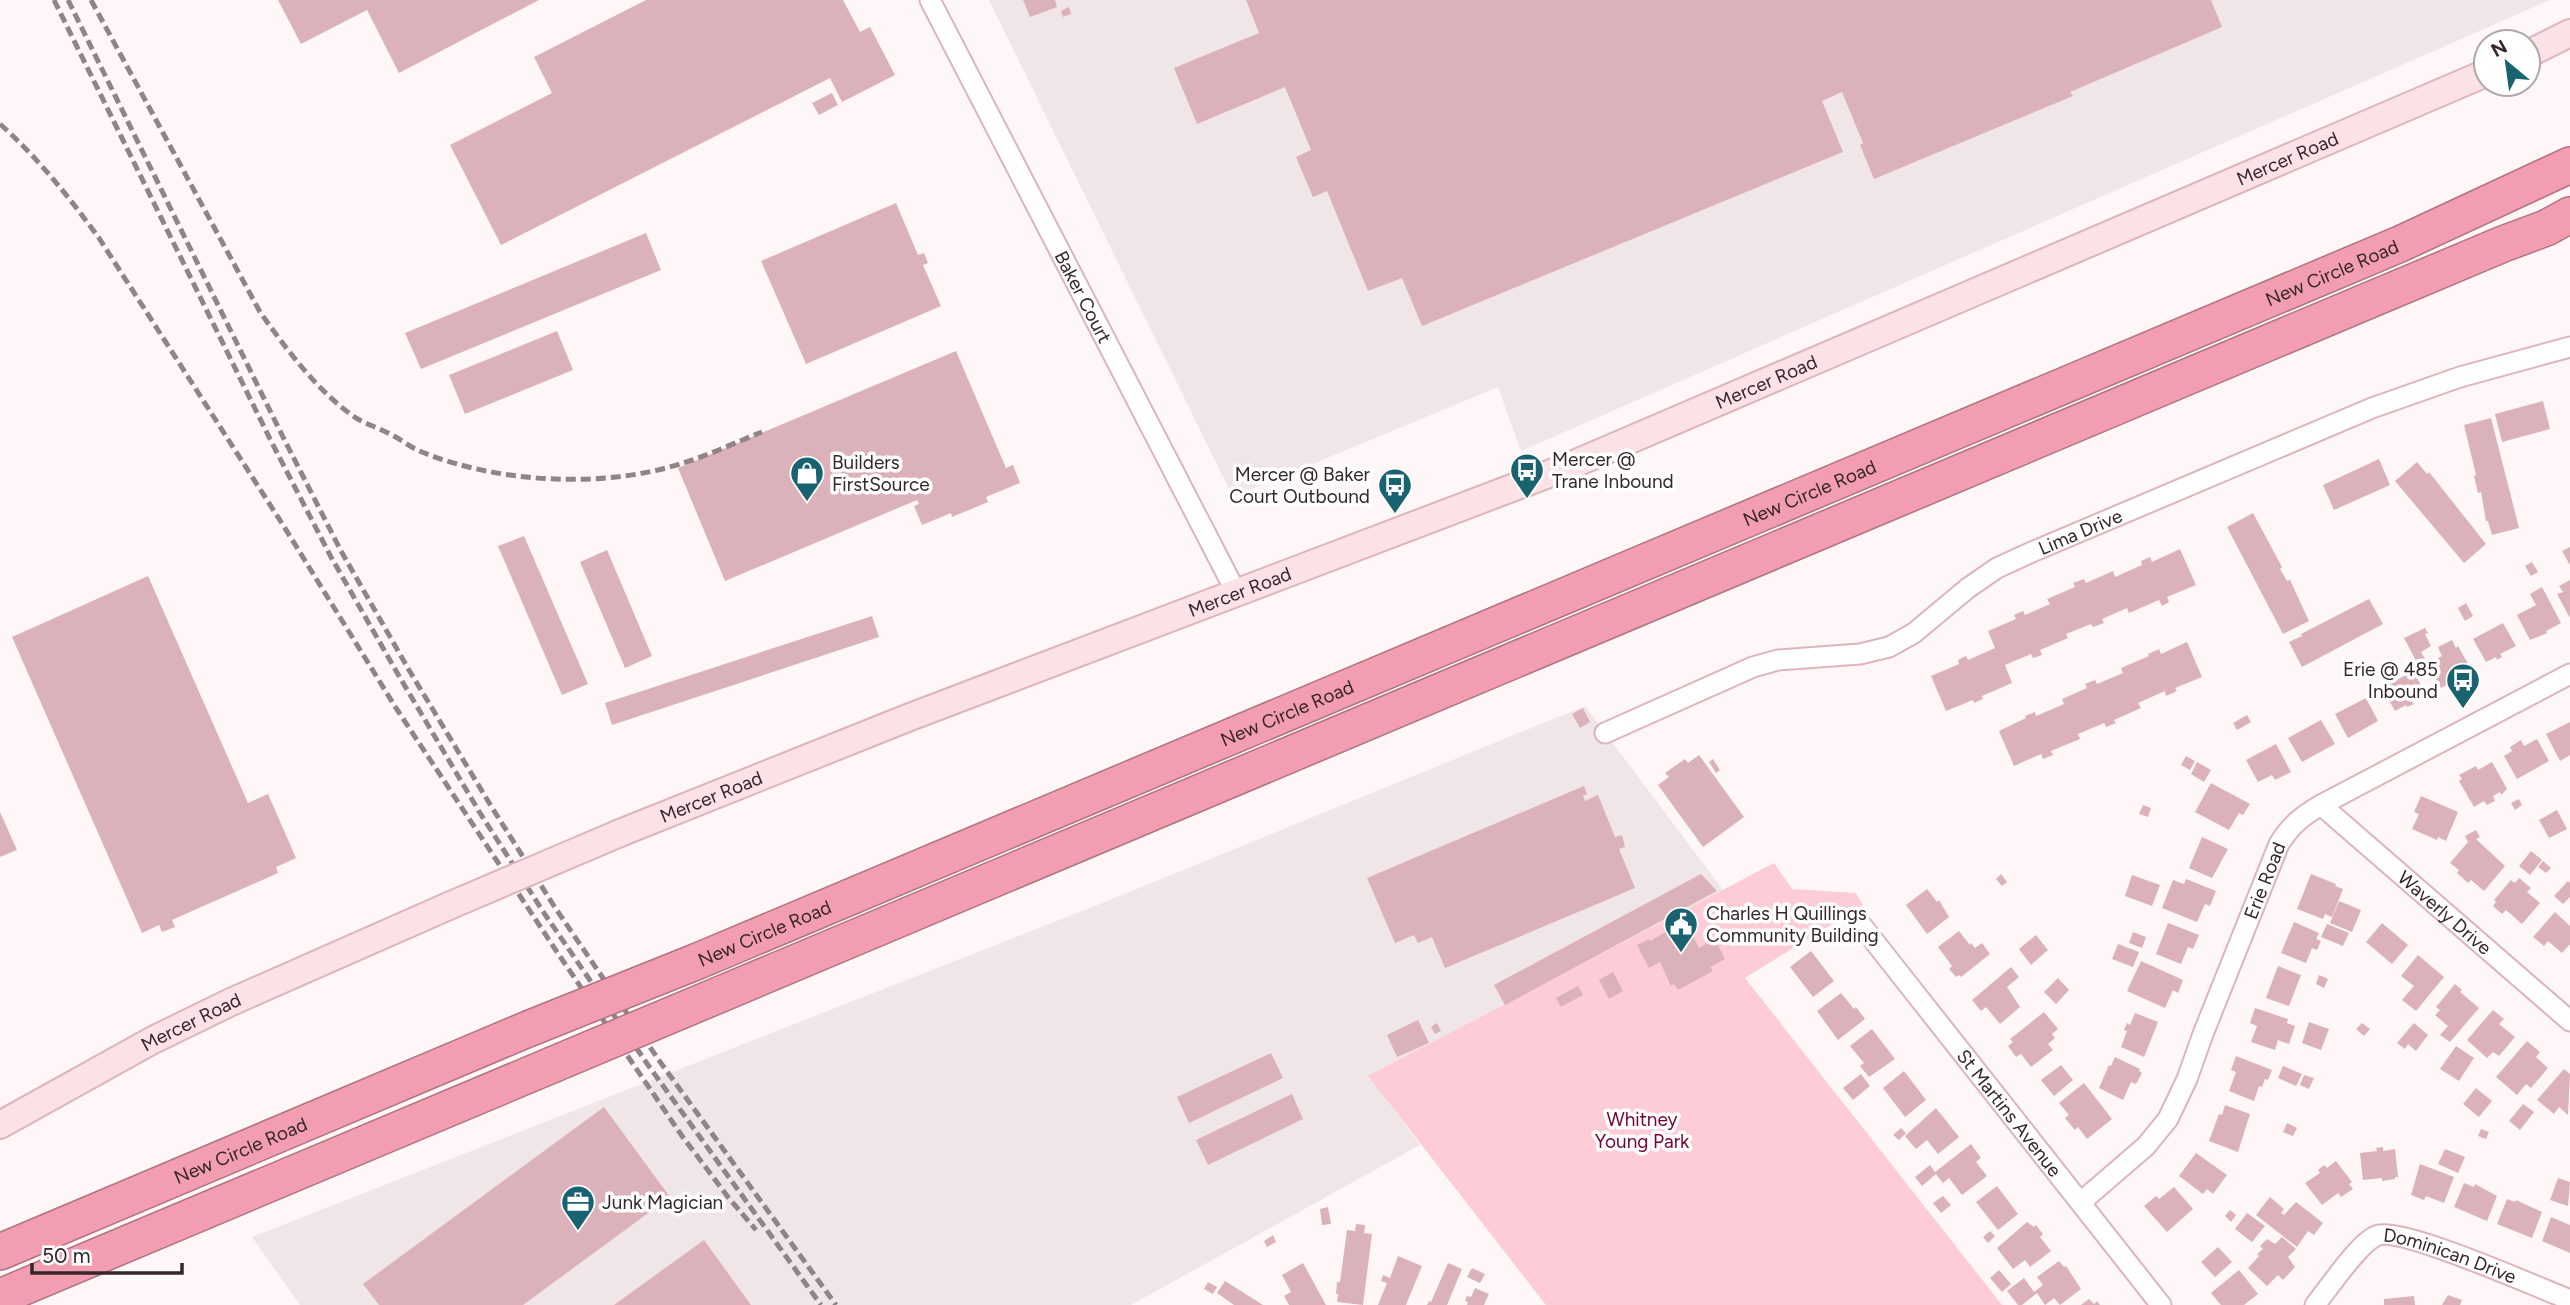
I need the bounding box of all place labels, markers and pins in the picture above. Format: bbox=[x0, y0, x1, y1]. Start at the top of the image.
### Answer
place label: Mercer @ Trane Inbound bbox=[1552, 448, 1674, 493]
place label: Builders FirstSource bbox=[832, 451, 930, 496]
bus stop icon: Mercer @ Trane Inbound bbox=[1508, 451, 1546, 500]
shop icon: Builders FirstSource bbox=[788, 454, 826, 503]
place label: Mercer @ Baker Court Outbound bbox=[1229, 463, 1371, 508]
bus stop icon: Mercer @ Baker Court Outbound bbox=[1376, 466, 1414, 515]
place label: Erie @ 485 Inbound bbox=[2343, 658, 2438, 703]
bus stop icon: Erie @ 485 Inbound bbox=[2444, 661, 2482, 710]
place label: Charles H Quillings Community Building bbox=[1706, 902, 1879, 947]
public building icon: Charles H Quillings Community Building bbox=[1662, 905, 1700, 954]
office icon: Junk Magician bbox=[559, 1183, 597, 1232]
place label: Junk Magician bbox=[602, 1191, 723, 1214]

